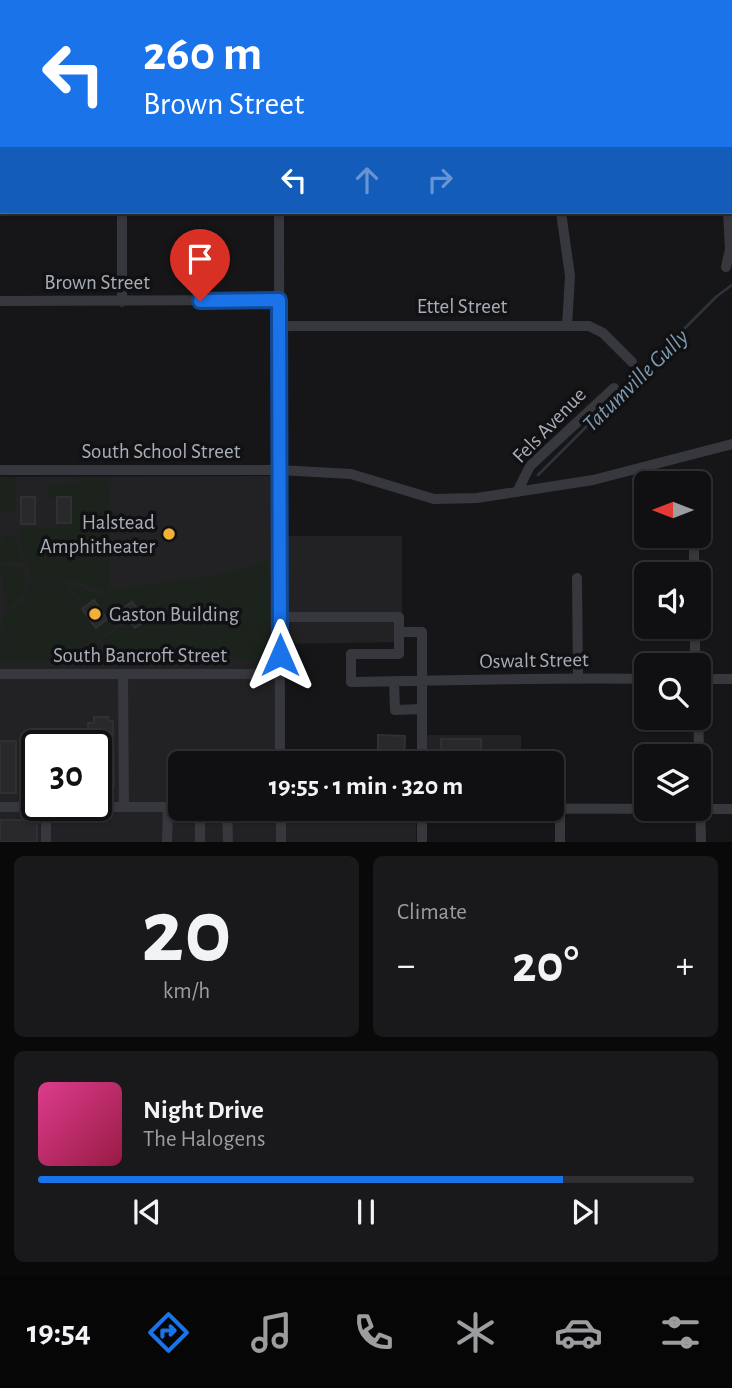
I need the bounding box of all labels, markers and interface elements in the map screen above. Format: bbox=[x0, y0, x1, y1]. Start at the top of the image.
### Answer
icon: left bbox=[28, 28, 119, 119]
text: 260 m bbox=[143, 30, 262, 79]
text: Brown Street bbox=[143, 88, 304, 120]
icon: left bbox=[275, 161, 313, 199]
icon: ahead bbox=[348, 161, 386, 199]
icon: right bbox=[421, 161, 459, 199]
pin bbox=[170, 229, 230, 301]
icon: arrive bbox=[181, 240, 219, 278]
street label: Brown Street bbox=[44, 272, 150, 293]
street label: Ettel Street bbox=[417, 296, 508, 317]
water label: Tatumville Gully bbox=[579, 325, 693, 437]
street label: Fels Avenue bbox=[509, 384, 590, 467]
street label: South School Street bbox=[82, 441, 241, 462]
north arrow bbox=[634, 471, 710, 548]
map controls bbox=[634, 471, 711, 821]
place label: Halstead Amphitheater bbox=[40, 512, 155, 557]
marker: Halstead Amphitheater bbox=[161, 526, 177, 542]
button: sound bbox=[634, 562, 711, 639]
place label: Gaston Building bbox=[109, 604, 240, 625]
marker: Gaston Building bbox=[87, 606, 103, 622]
position arrow bbox=[243, 618, 317, 692]
street label: South Bancroft Street bbox=[53, 645, 227, 666]
street label: Oswalt Street bbox=[479, 649, 589, 672]
button: search bbox=[634, 653, 711, 730]
speed limit sign: 30 bbox=[21, 730, 112, 821]
button: layers bbox=[634, 744, 711, 821]
text: 19:55 · 1 min · 320 m bbox=[269, 773, 463, 799]
text: 20 bbox=[141, 887, 232, 978]
text: Climate bbox=[397, 901, 467, 924]
text: 20° bbox=[512, 939, 579, 991]
text: − bbox=[397, 947, 415, 985]
text: + bbox=[676, 947, 694, 985]
text: km/h bbox=[163, 980, 210, 1003]
text: Night Drive bbox=[143, 1097, 264, 1123]
text: The Halogens bbox=[143, 1128, 265, 1151]
icon: previous bbox=[128, 1193, 166, 1231]
icon: pause bbox=[347, 1193, 385, 1231]
icon: next bbox=[566, 1193, 604, 1231]
icon: directions bbox=[144, 1308, 193, 1357]
icon: music bbox=[247, 1308, 296, 1357]
icon: phone bbox=[349, 1308, 398, 1357]
icon: climate bbox=[451, 1308, 500, 1357]
icon: car bbox=[554, 1308, 603, 1357]
icon: filters bbox=[656, 1308, 705, 1357]
text: 19:54 bbox=[27, 1316, 91, 1348]

